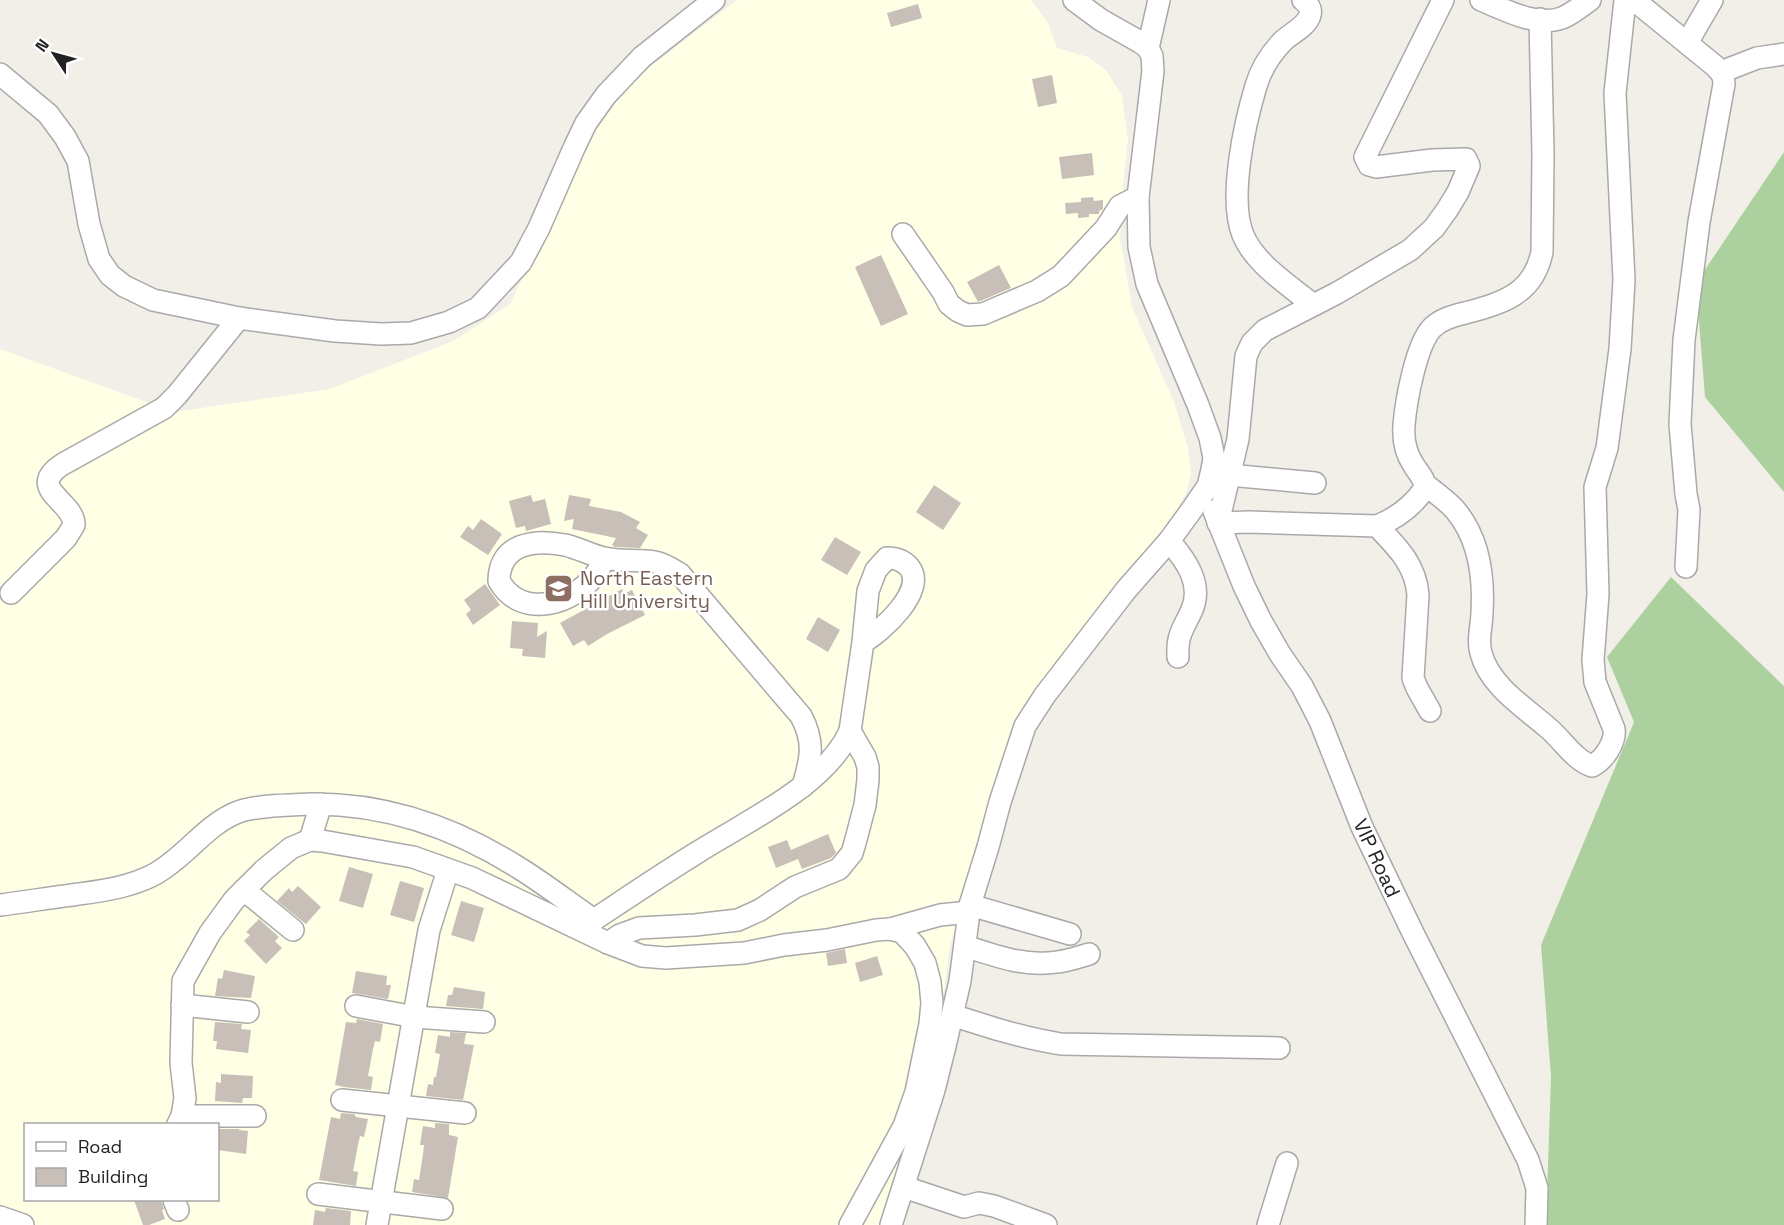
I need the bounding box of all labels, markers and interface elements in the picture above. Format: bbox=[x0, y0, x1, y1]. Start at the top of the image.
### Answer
north arrow bbox=[24, 24, 84, 84]
text: N bbox=[31, 35, 54, 56]
place label: North Eastern Hill University bbox=[580, 565, 713, 614]
school or university icon: North Eastern Hill University bbox=[543, 573, 575, 605]
street label: VIP Road bbox=[1348, 815, 1406, 901]
legend bbox=[24, 1123, 219, 1201]
text: Road bbox=[78, 1135, 122, 1158]
text: Building bbox=[78, 1165, 148, 1188]

